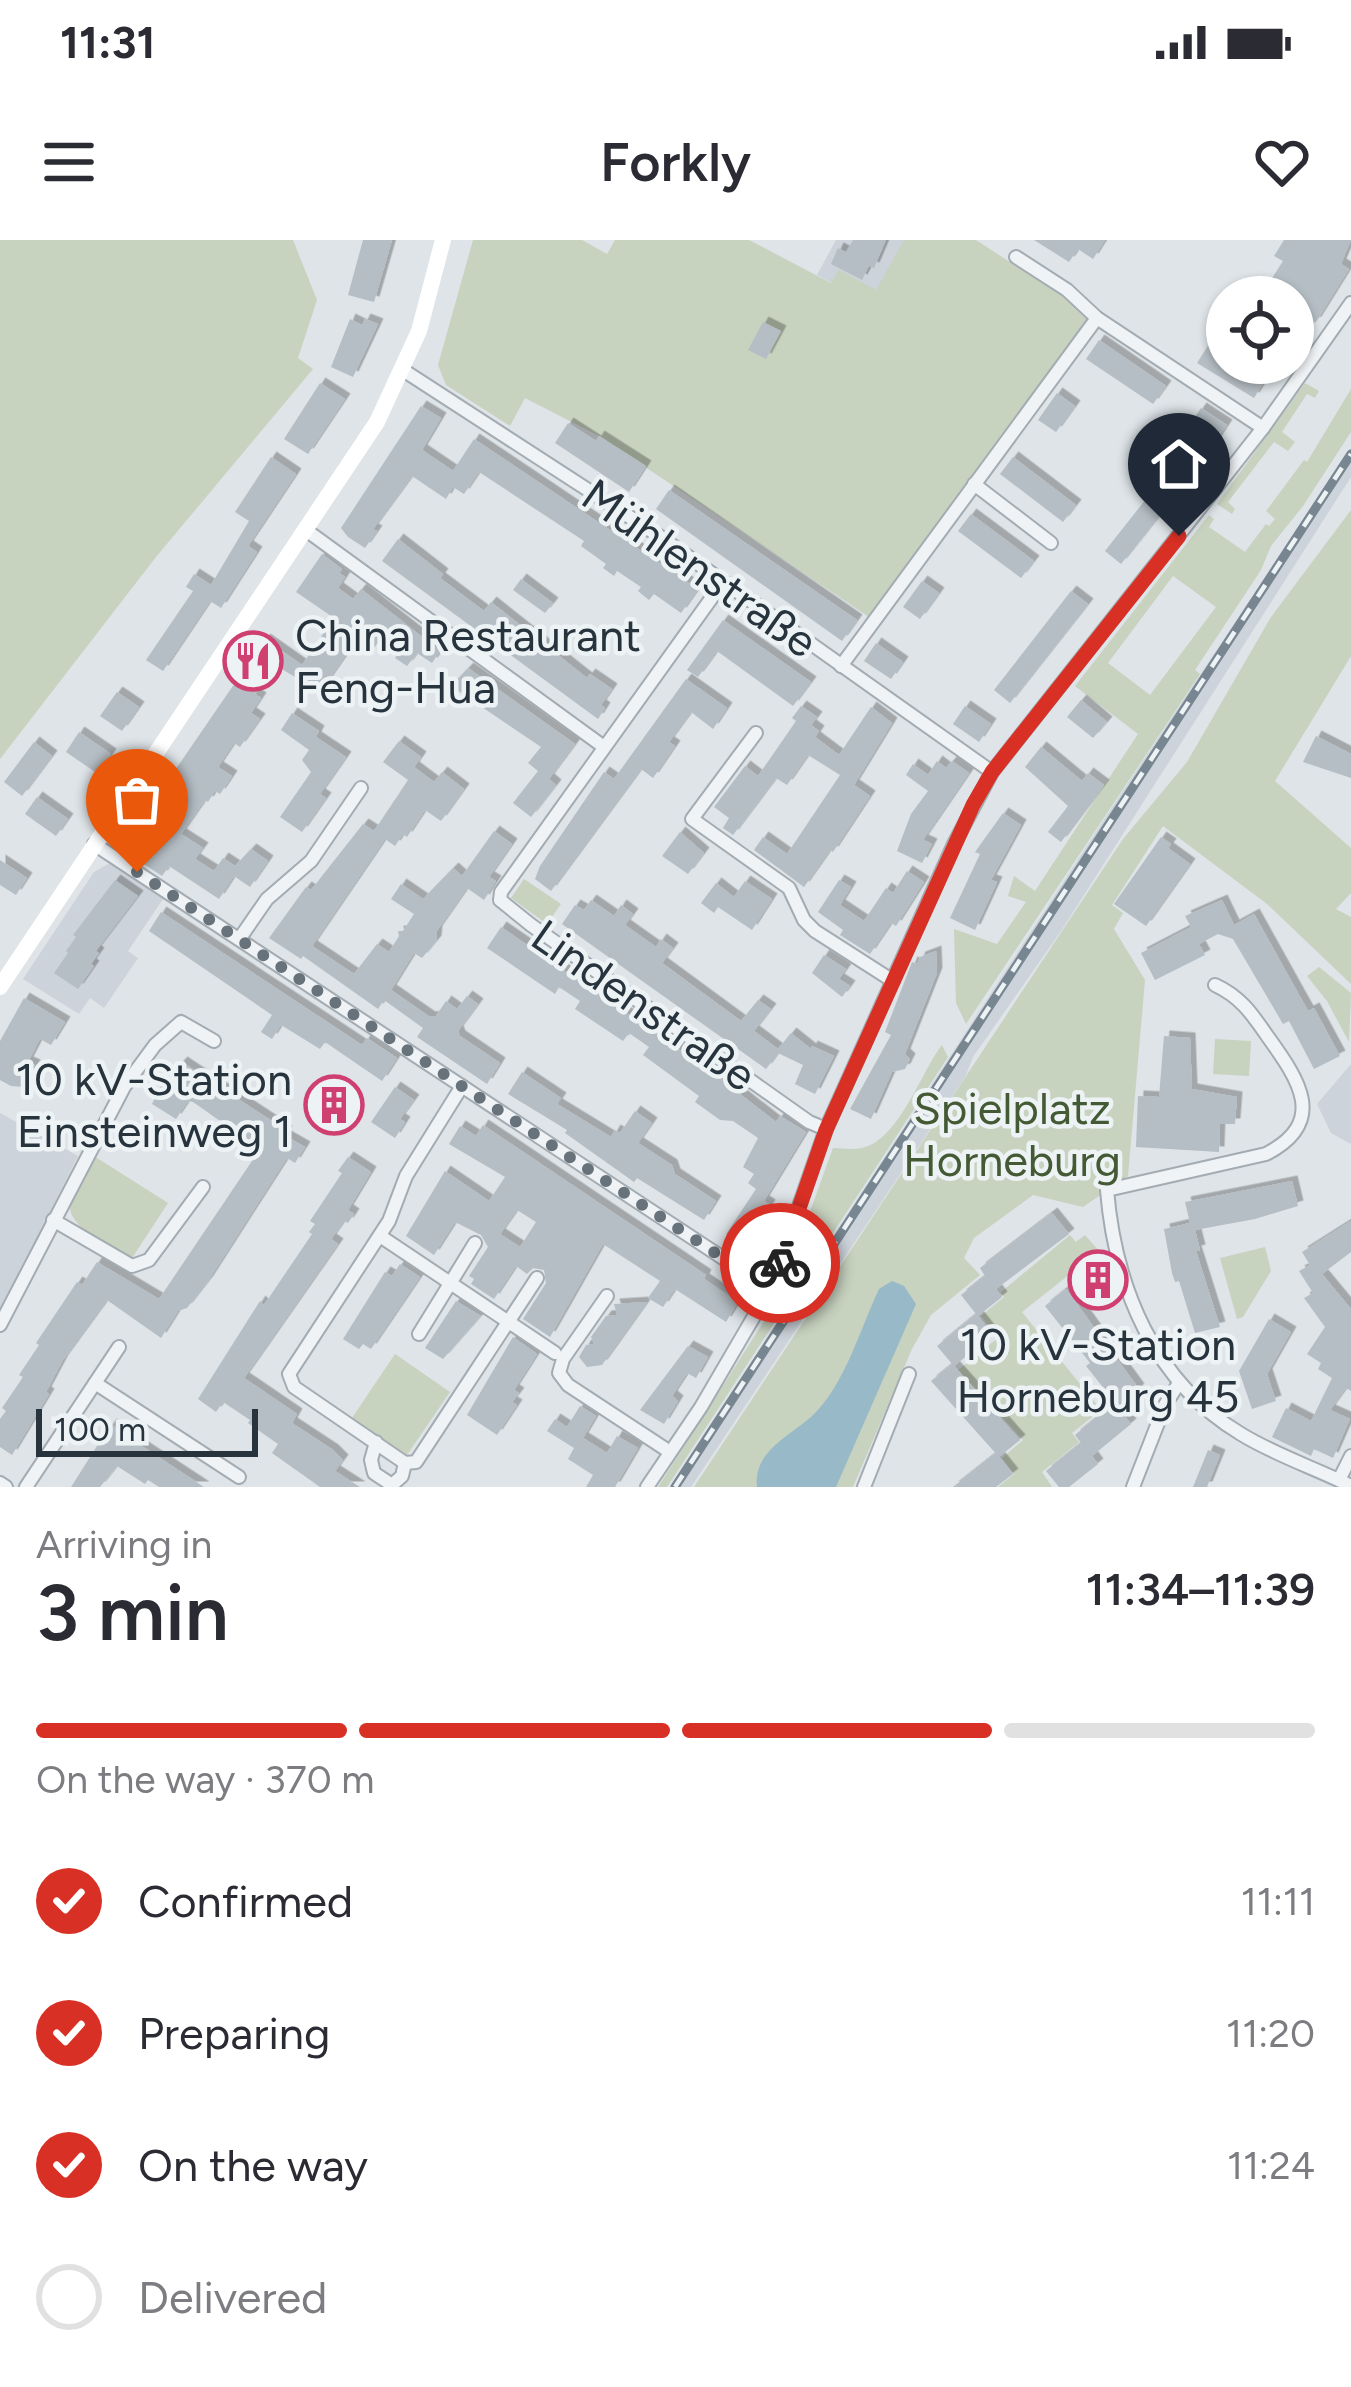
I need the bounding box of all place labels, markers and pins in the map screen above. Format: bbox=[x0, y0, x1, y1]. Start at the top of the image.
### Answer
pin bbox=[1128, 413, 1230, 536]
place label: China Restaurant Feng-Hua bbox=[295, 608, 641, 714]
restaurant icon: China Restaurant Feng-Hua bbox=[222, 630, 284, 692]
pin bbox=[86, 749, 188, 872]
place label: 10 kV-Station Einsteinweg 1 bbox=[16, 1052, 292, 1158]
building icon: 10 kV-Station Einsteinweg 1 bbox=[303, 1074, 365, 1136]
building icon: 10 kV-Station Horneburg 45 bbox=[1067, 1249, 1129, 1311]
place label: 10 kV-Station Horneburg 45 bbox=[957, 1317, 1239, 1423]

